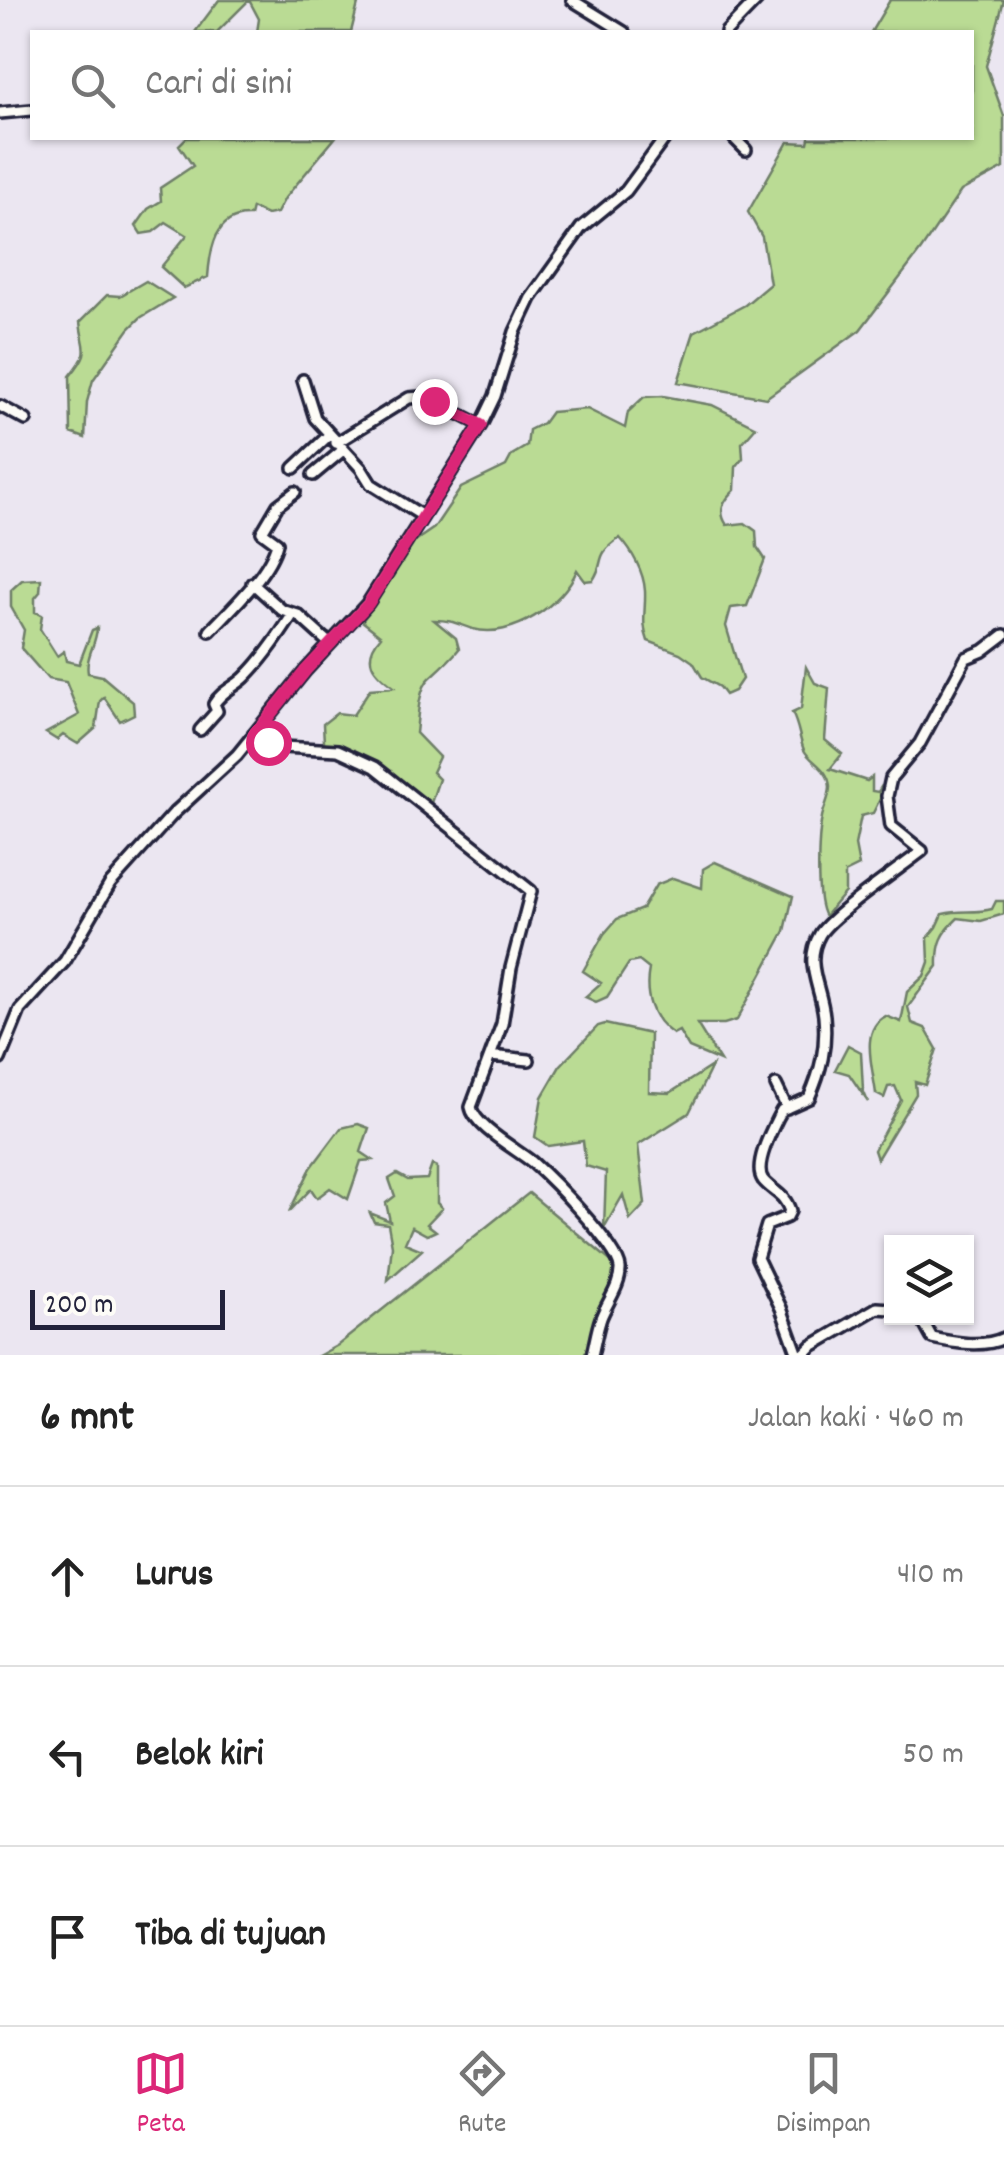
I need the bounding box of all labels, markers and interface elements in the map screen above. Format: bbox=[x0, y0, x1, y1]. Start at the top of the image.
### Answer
search box bbox=[30, 30, 974, 140]
icon: search bbox=[65, 58, 120, 113]
text: Cari di sini bbox=[145, 58, 292, 113]
route end bbox=[412, 379, 458, 425]
route start bbox=[246, 720, 292, 766]
map controls bbox=[884, 1235, 974, 1325]
button: layers bbox=[884, 1235, 974, 1325]
scale bar bbox=[30, 1285, 225, 1330]
text: 200 m bbox=[45, 1287, 113, 1327]
text: 6 mnt bbox=[40, 1390, 134, 1450]
text: Jalan kaki · 460 m bbox=[748, 1397, 964, 1443]
icon: ahead bbox=[40, 1549, 95, 1604]
text: Lurus bbox=[135, 1549, 213, 1604]
text: 410 m bbox=[897, 1553, 964, 1599]
icon: left bbox=[40, 1729, 95, 1784]
text: Belok kiri bbox=[135, 1729, 264, 1784]
text: 50 m bbox=[902, 1733, 964, 1779]
icon: arrive bbox=[40, 1909, 95, 1964]
text: Tiba di tujuan bbox=[135, 1909, 326, 1964]
tab: Peta bbox=[133, 2046, 188, 2146]
tab: Rute bbox=[455, 2046, 510, 2146]
tab: Disimpan bbox=[776, 2046, 871, 2146]

